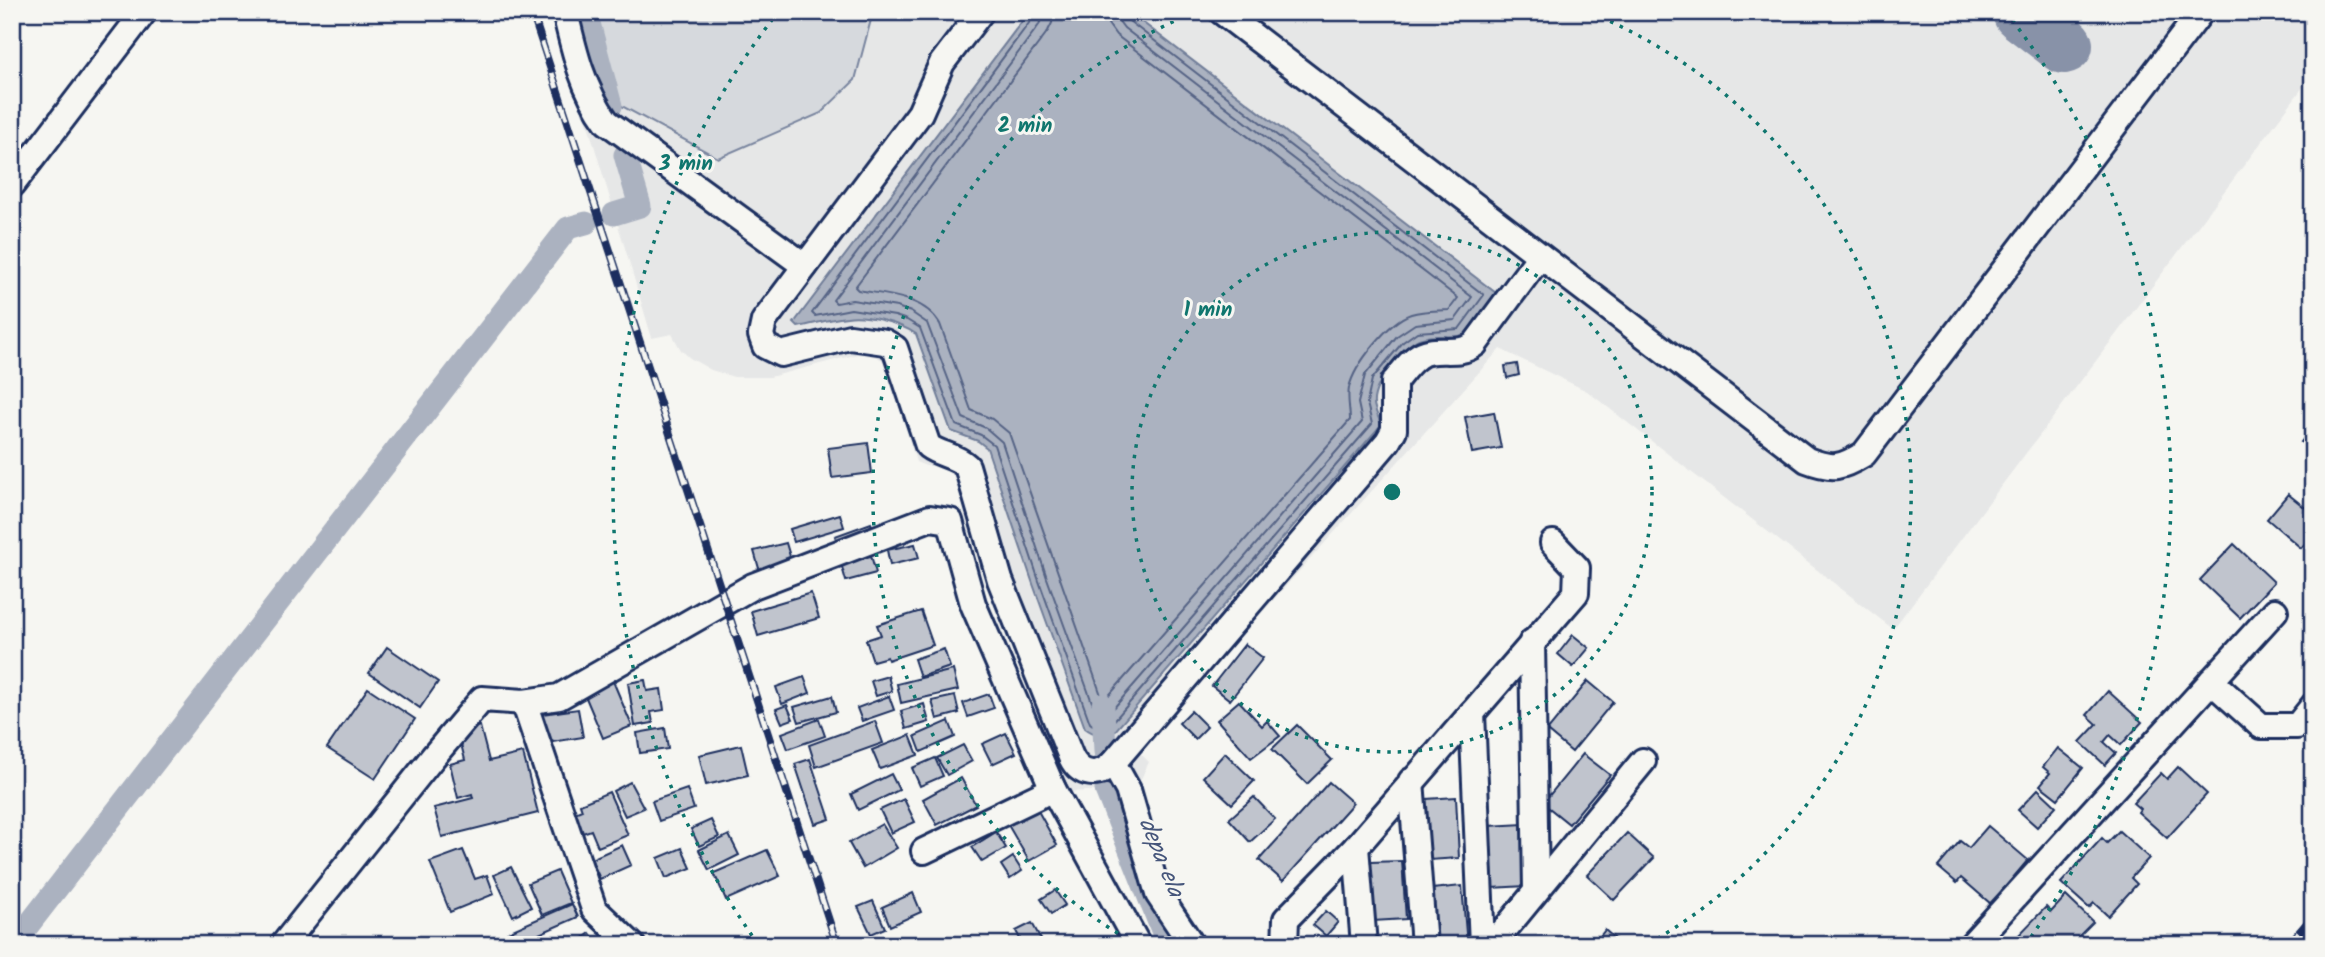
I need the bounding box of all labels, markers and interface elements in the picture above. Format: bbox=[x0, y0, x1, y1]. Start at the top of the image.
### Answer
text: 2 min bbox=[998, 110, 1052, 143]
text: 3 min bbox=[658, 148, 713, 181]
text: 1 min bbox=[1184, 294, 1232, 327]
centre of rings bbox=[1380, 480, 1404, 504]
water label: depa ela bbox=[1127, 812, 1195, 905]

